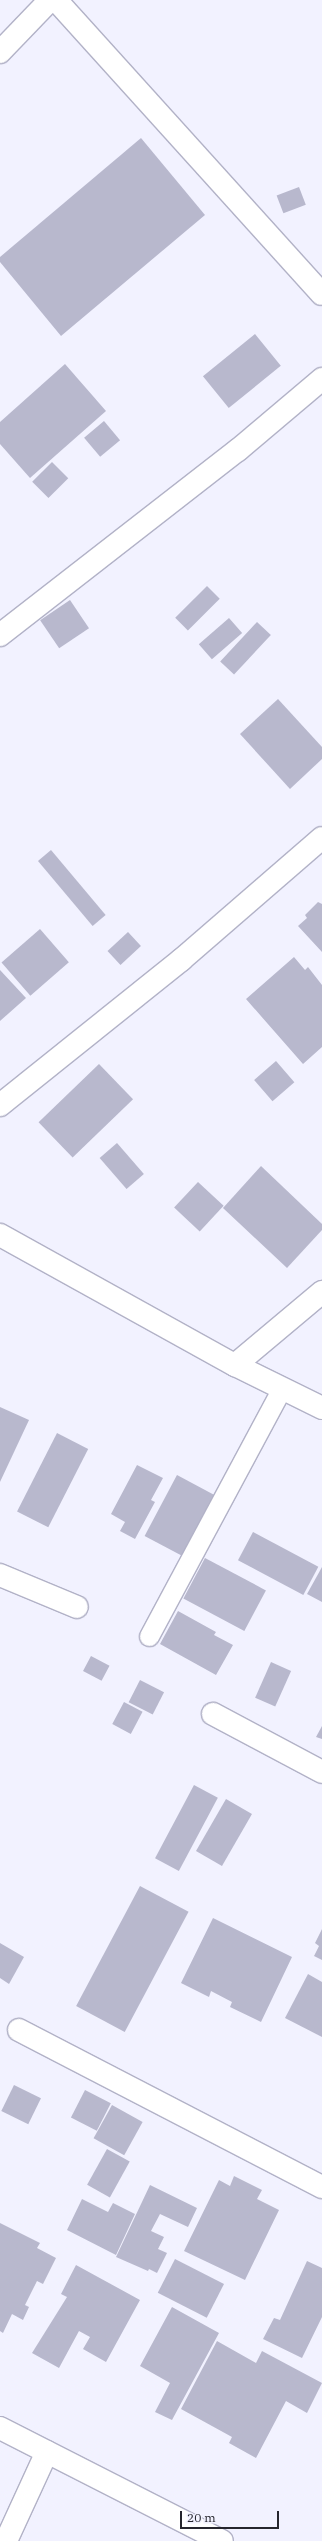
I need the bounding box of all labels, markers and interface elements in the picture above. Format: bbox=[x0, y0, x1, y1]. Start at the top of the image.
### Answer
scale bar bbox=[182, 2503, 281, 2529]
text: 20 m bbox=[187, 2510, 216, 2525]

